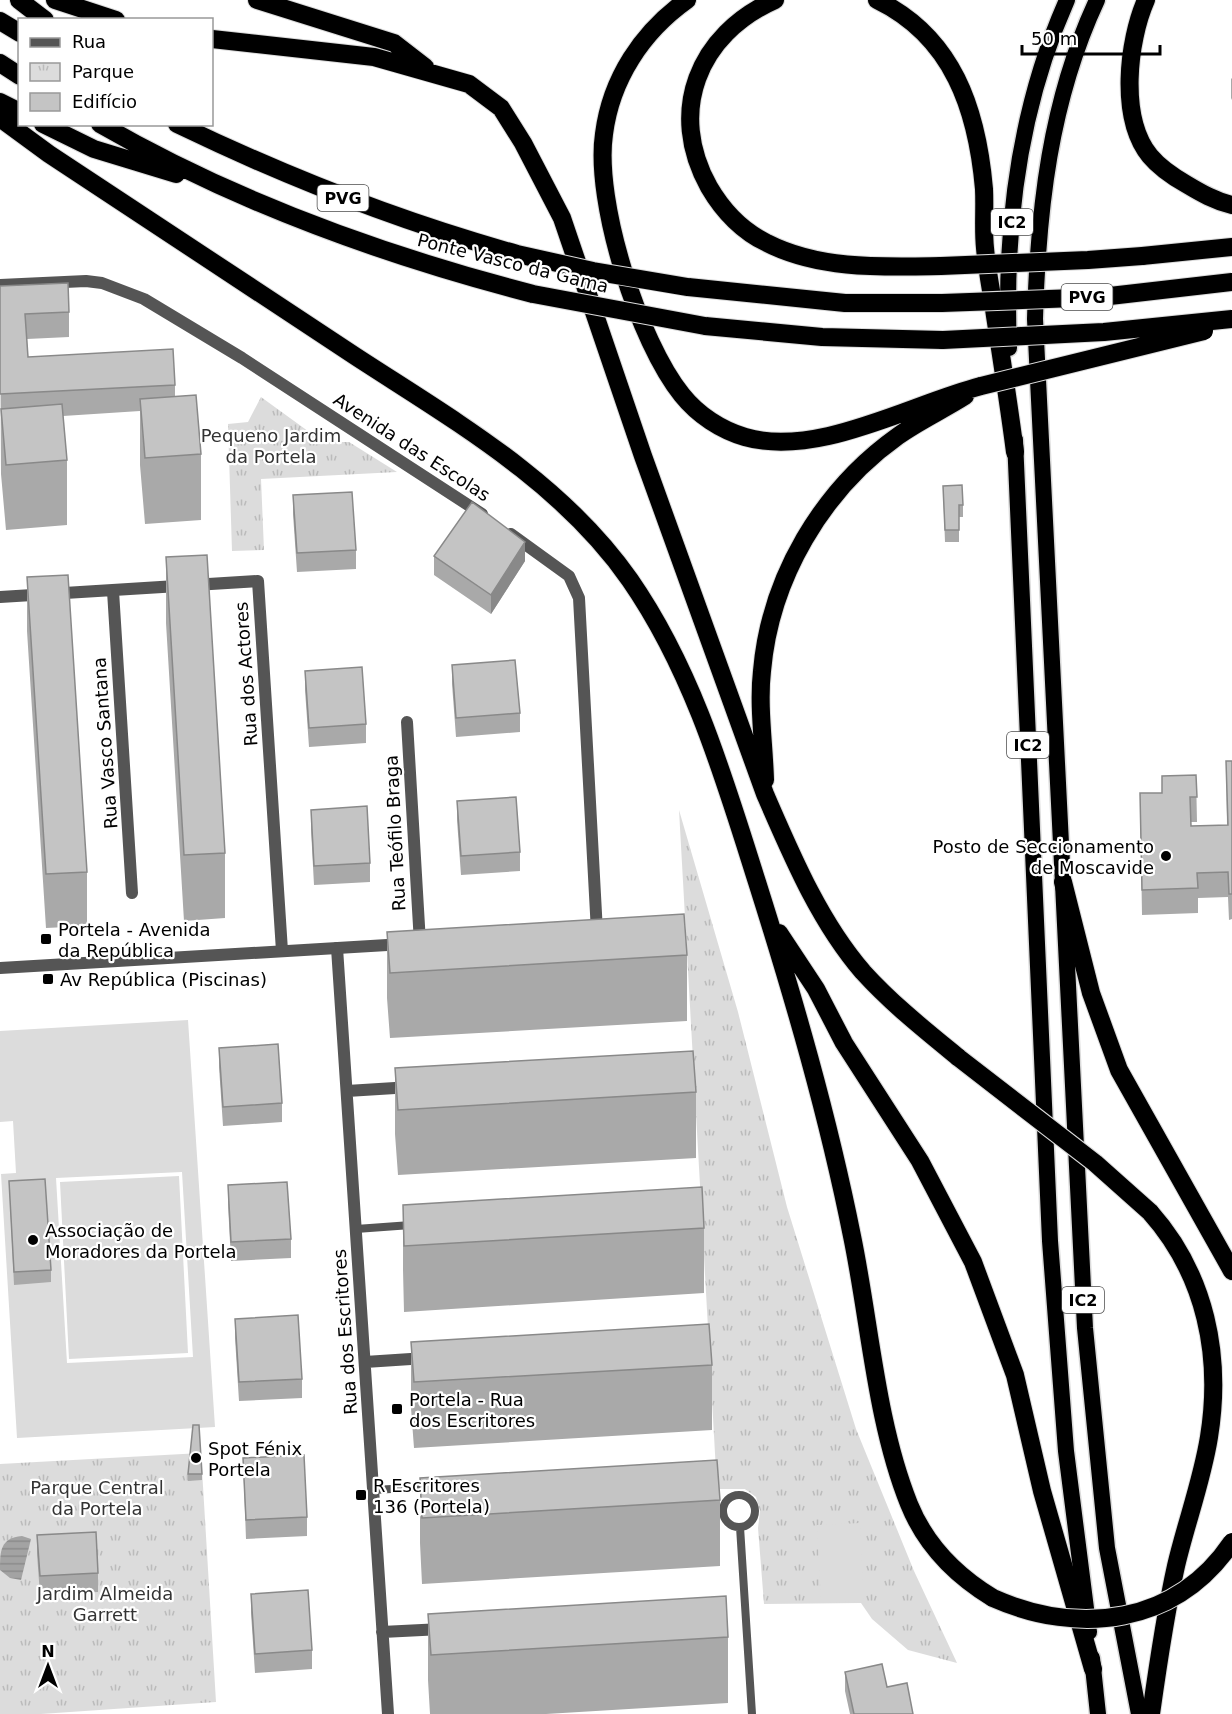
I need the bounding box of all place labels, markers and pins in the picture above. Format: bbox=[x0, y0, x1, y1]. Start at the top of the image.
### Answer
place label: Posto de Seccionamento de Moscavide bbox=[933, 836, 1154, 878]
marker: Posto de Seccionamento de Moscavide bbox=[1159, 849, 1173, 863]
place label: Portela - Avenida da República bbox=[58, 919, 211, 961]
marker: Portela - Avenida da República bbox=[39, 932, 53, 946]
place label: Av República (Piscinas) bbox=[60, 969, 267, 990]
marker: Av República (Piscinas) bbox=[41, 972, 55, 986]
place label: Associação de Moradores da Portela bbox=[45, 1220, 237, 1262]
marker: Associação de Moradores da Portela bbox=[26, 1233, 40, 1247]
place label: Portela - Rua dos Escritores bbox=[409, 1389, 535, 1431]
marker: Portela - Rua dos Escritores bbox=[390, 1402, 404, 1416]
place label: Spot Fénix Portela bbox=[208, 1438, 302, 1480]
marker: Spot Fénix Portela bbox=[189, 1451, 203, 1465]
place label: R Escritores 136 (Portela) bbox=[373, 1475, 490, 1517]
marker: R Escritores 136 (Portela) bbox=[354, 1488, 368, 1502]

